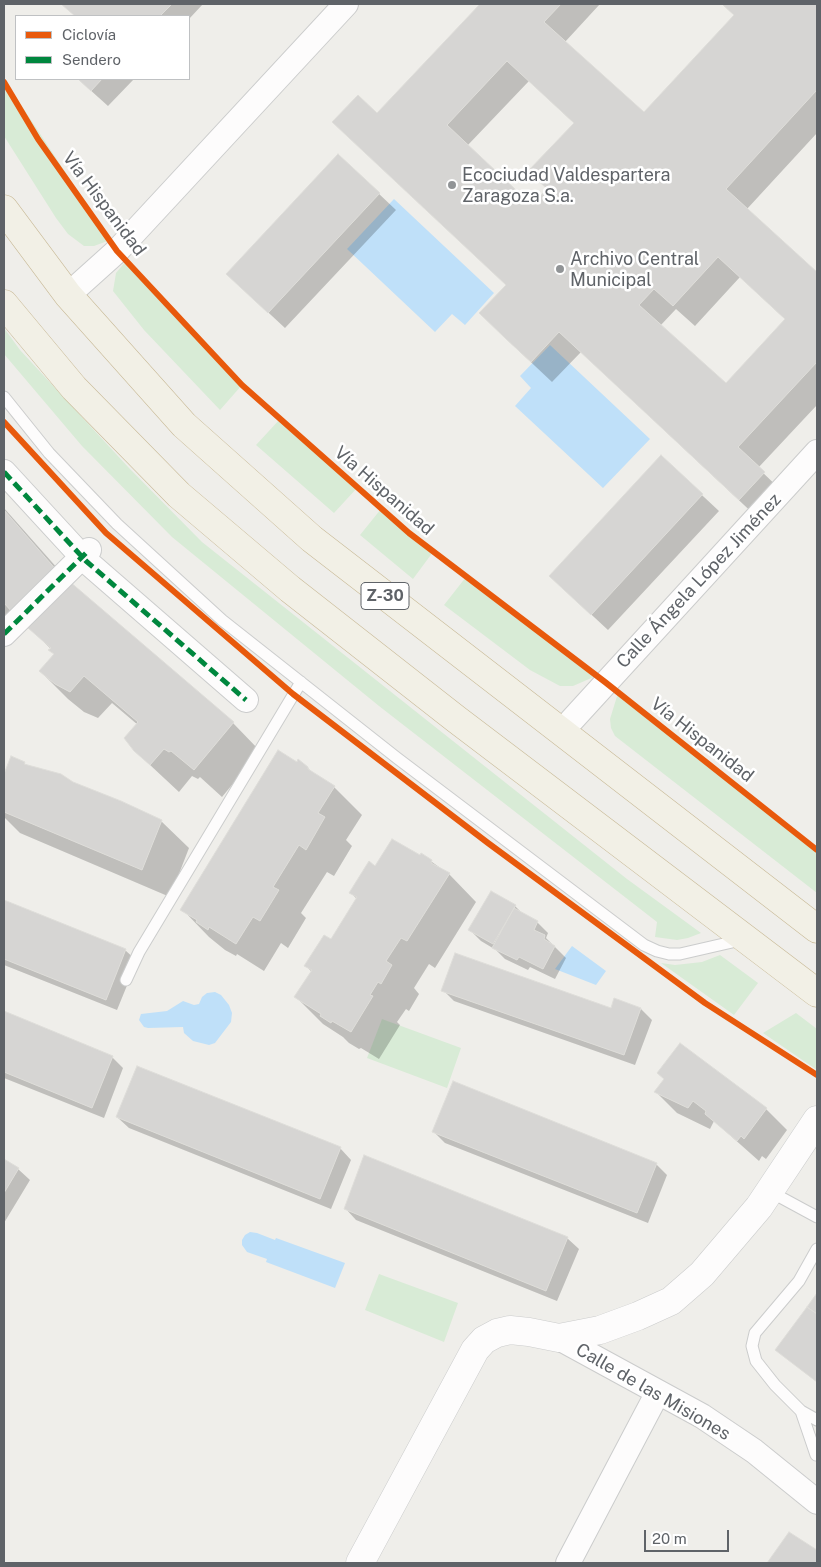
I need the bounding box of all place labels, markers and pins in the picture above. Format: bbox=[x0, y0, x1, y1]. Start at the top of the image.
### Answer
place label: Ecociudad Valdespartera Zaragoza S.a. bbox=[462, 164, 671, 206]
marker: Ecociudad Valdespartera Zaragoza S.a. bbox=[446, 179, 458, 191]
place label: Archivo Central Municipal bbox=[570, 248, 699, 290]
marker: Archivo Central Municipal bbox=[554, 263, 566, 275]

